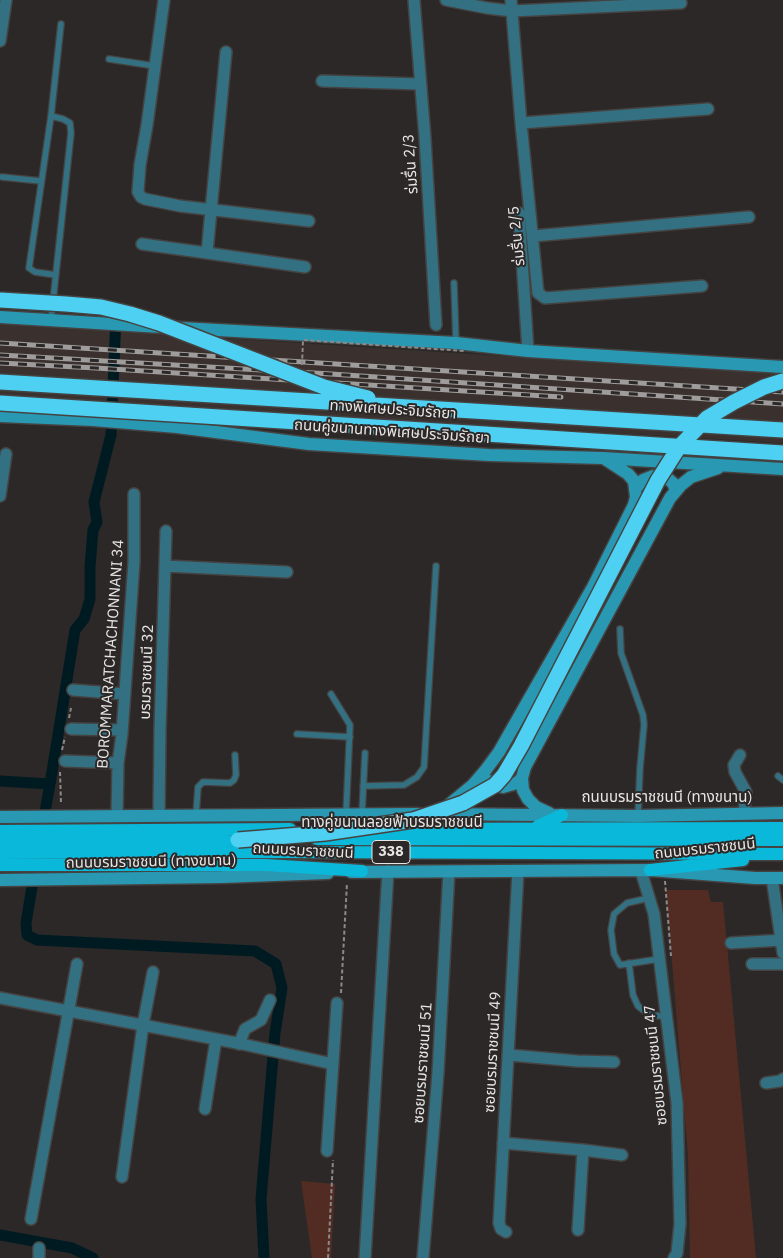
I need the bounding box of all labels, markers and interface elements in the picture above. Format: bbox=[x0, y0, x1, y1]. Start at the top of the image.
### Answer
street label: ร่มรื่น 2/3 bbox=[400, 133, 422, 195]
street label: ร่มรื่น 2/5 bbox=[505, 205, 529, 267]
street label: ทางพิเศษประจิมรัถยา bbox=[329, 397, 457, 423]
street label: ถนนคู่ขนานทางพิเศษประจิมรัถยา bbox=[293, 416, 491, 448]
street label: BOROMMARATCHACHONNANI 34 bbox=[94, 539, 128, 769]
street label: บรมราชชนนี 32 bbox=[136, 624, 158, 720]
street label: ถนนบรมราชชนนี (ทางขนาน) bbox=[582, 789, 752, 807]
street label: ทางคู่ขนานลอยฟ้าบรมราชชนนี bbox=[301, 814, 483, 832]
street label: ถนนบรมราชชนนี bbox=[654, 835, 756, 863]
street label: ถนนบรมราชชนนี bbox=[252, 839, 354, 863]
road number: 338 bbox=[372, 840, 410, 864]
street label: ถนนบรมราชชนนี (ทางขนาน) bbox=[65, 852, 237, 872]
street label: ซอยบรมราชชนนี 49 bbox=[481, 991, 505, 1113]
street label: ซอยบรมราชชนนี 51 bbox=[410, 1002, 436, 1124]
street label: ซอยบรมราชชนนี 47 bbox=[641, 1004, 671, 1126]

